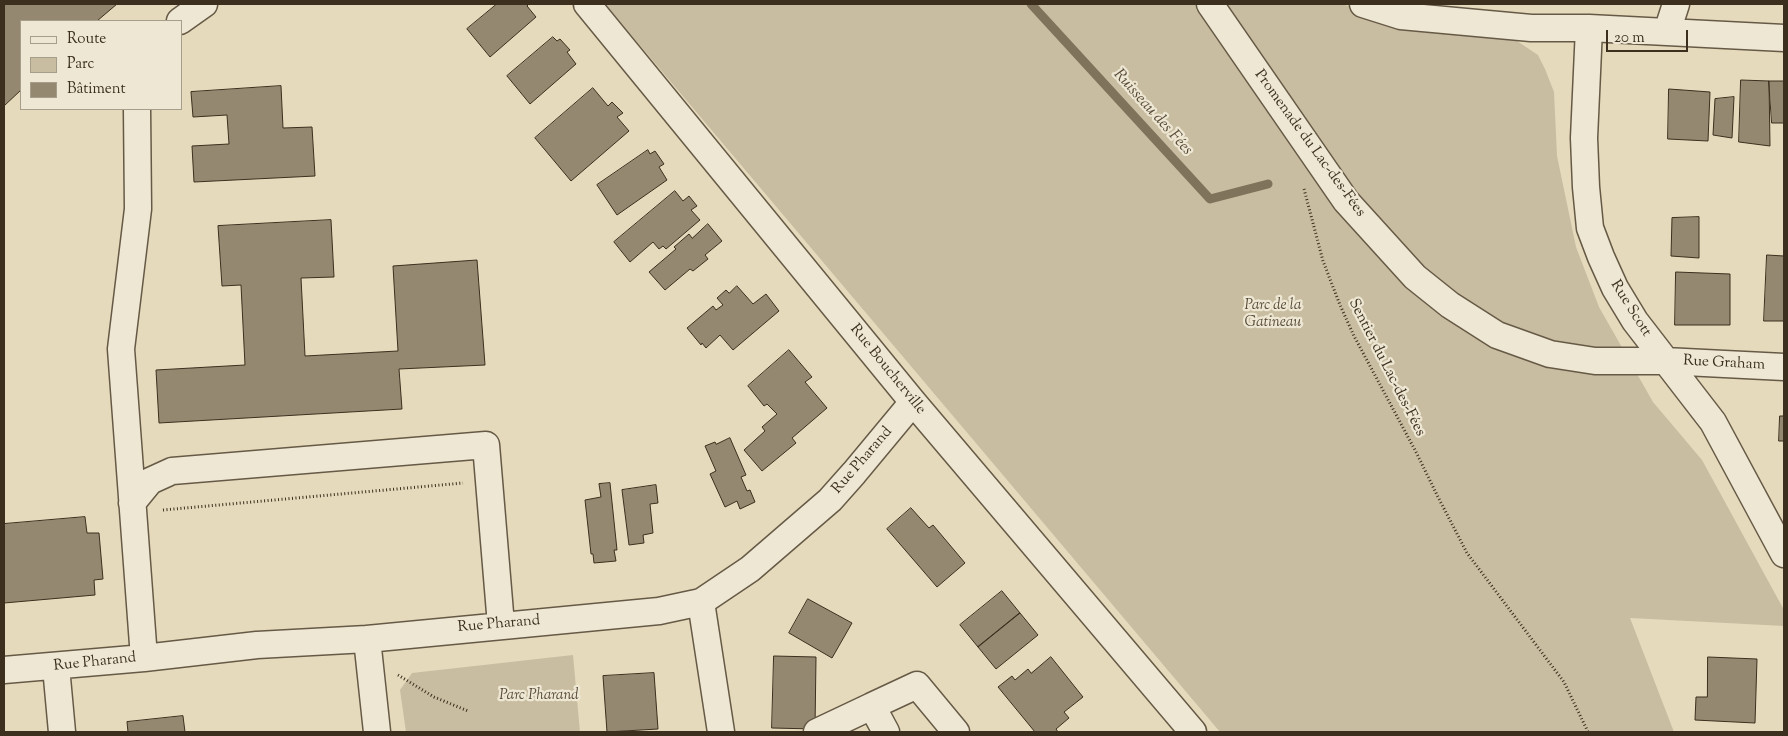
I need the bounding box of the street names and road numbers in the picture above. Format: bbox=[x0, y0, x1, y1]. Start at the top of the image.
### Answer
street label: Promenade du Lac-des-Fées bbox=[1250, 67, 1368, 221]
street label: Rue Scott bbox=[1606, 277, 1654, 341]
street label: Sentier du Lac-des-Fées bbox=[1344, 296, 1428, 440]
street label: Rue Boucherville bbox=[845, 321, 929, 419]
street label: Rue Graham bbox=[1683, 353, 1765, 375]
street label: Rue Pharand bbox=[829, 424, 897, 498]
street label: Rue Pharand bbox=[457, 612, 541, 638]
street label: Rue Pharand bbox=[53, 650, 137, 676]

